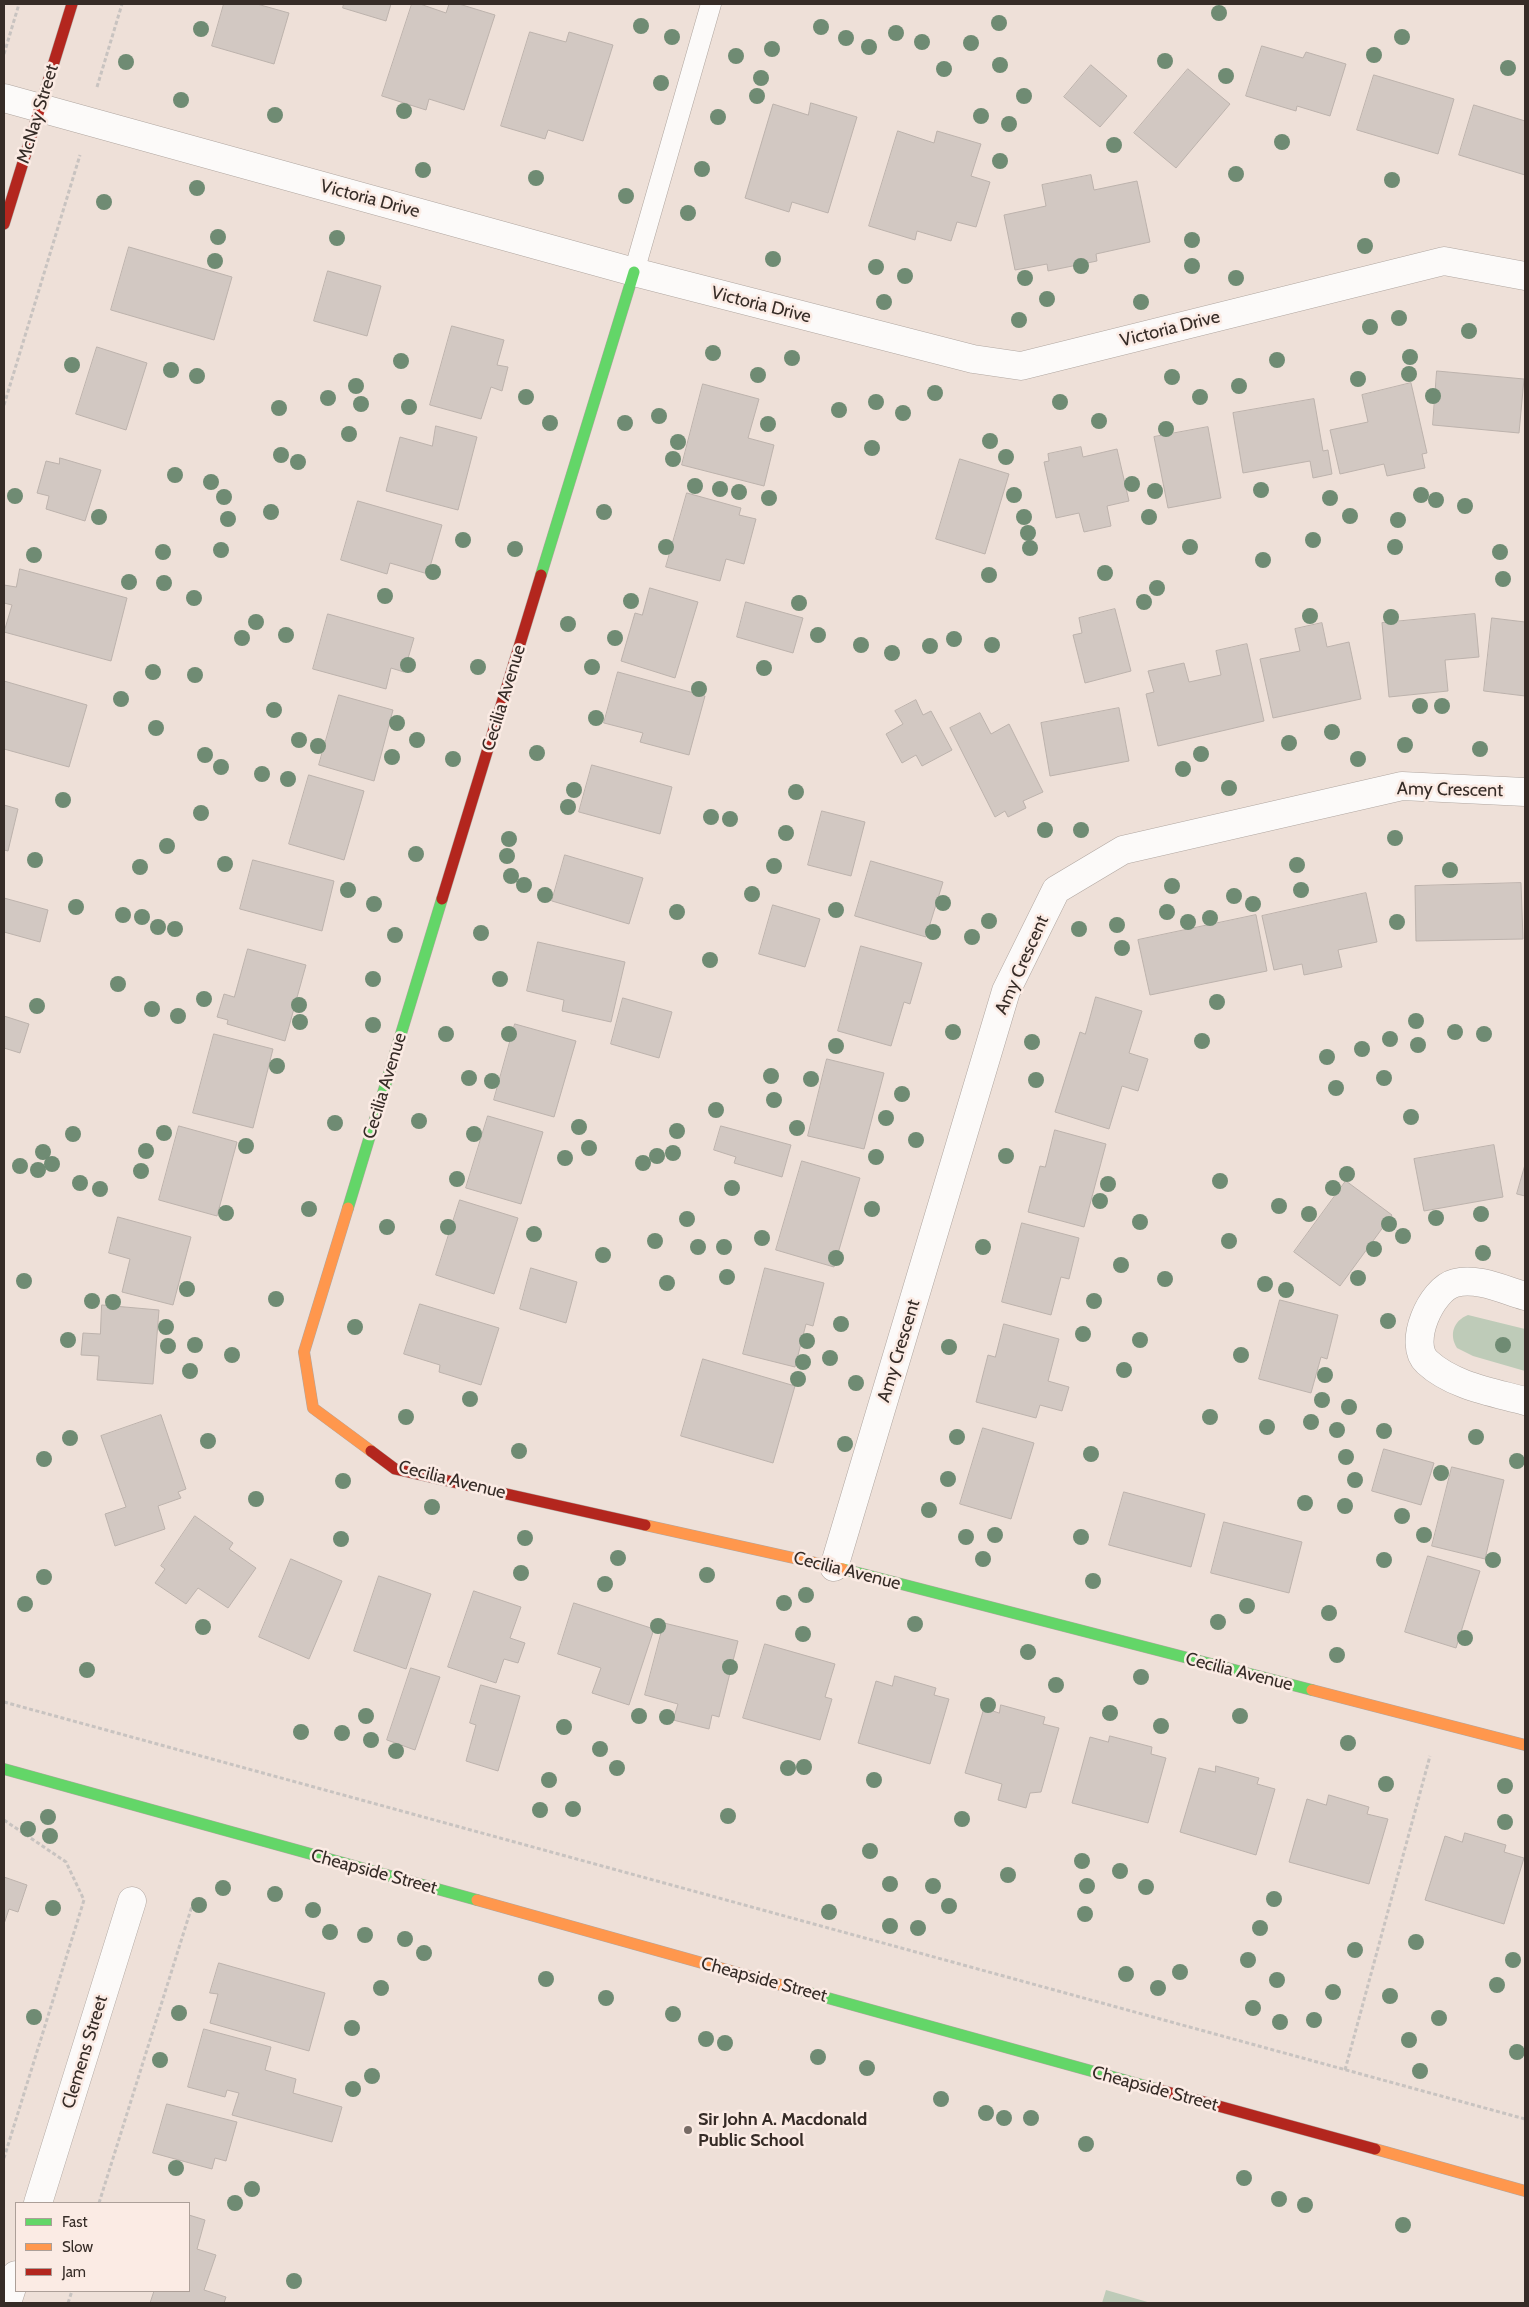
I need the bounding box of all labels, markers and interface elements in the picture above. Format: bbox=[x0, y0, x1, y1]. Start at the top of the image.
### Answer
street label: McNay Street bbox=[13, 62, 63, 166]
street label: Victoria Drive bbox=[318, 175, 422, 223]
street label: Victoria Drive bbox=[709, 282, 813, 328]
street label: Victoria Drive bbox=[1118, 306, 1222, 352]
street label: Cecilia Avenue bbox=[478, 642, 530, 754]
street label: Amy Crescent bbox=[1397, 778, 1503, 802]
street label: Amy Crescent bbox=[991, 912, 1053, 1018]
street label: Cecilia Avenue bbox=[359, 1030, 411, 1142]
street label: Amy Crescent bbox=[873, 1297, 925, 1405]
street label: Cecilia Avenue bbox=[396, 1456, 508, 1504]
street label: Cecilia Avenue bbox=[791, 1547, 903, 1595]
street label: Cecilia Avenue bbox=[1183, 1648, 1295, 1696]
street label: Cheapside Street bbox=[309, 1845, 439, 1899]
street label: Cheapside Street bbox=[699, 1953, 829, 2007]
street label: Clemens Street bbox=[58, 1993, 112, 2111]
street label: Cheapside Street bbox=[1090, 2062, 1220, 2116]
place label: Sir John A. Macdonald Public School bbox=[698, 2109, 867, 2152]
marker: Sir John A. Macdonald Public School bbox=[682, 2124, 694, 2136]
legend bbox=[15, 2202, 190, 2292]
text: Fast bbox=[62, 2213, 87, 2231]
text: Slow bbox=[62, 2238, 93, 2256]
text: Jam bbox=[62, 2263, 86, 2281]

